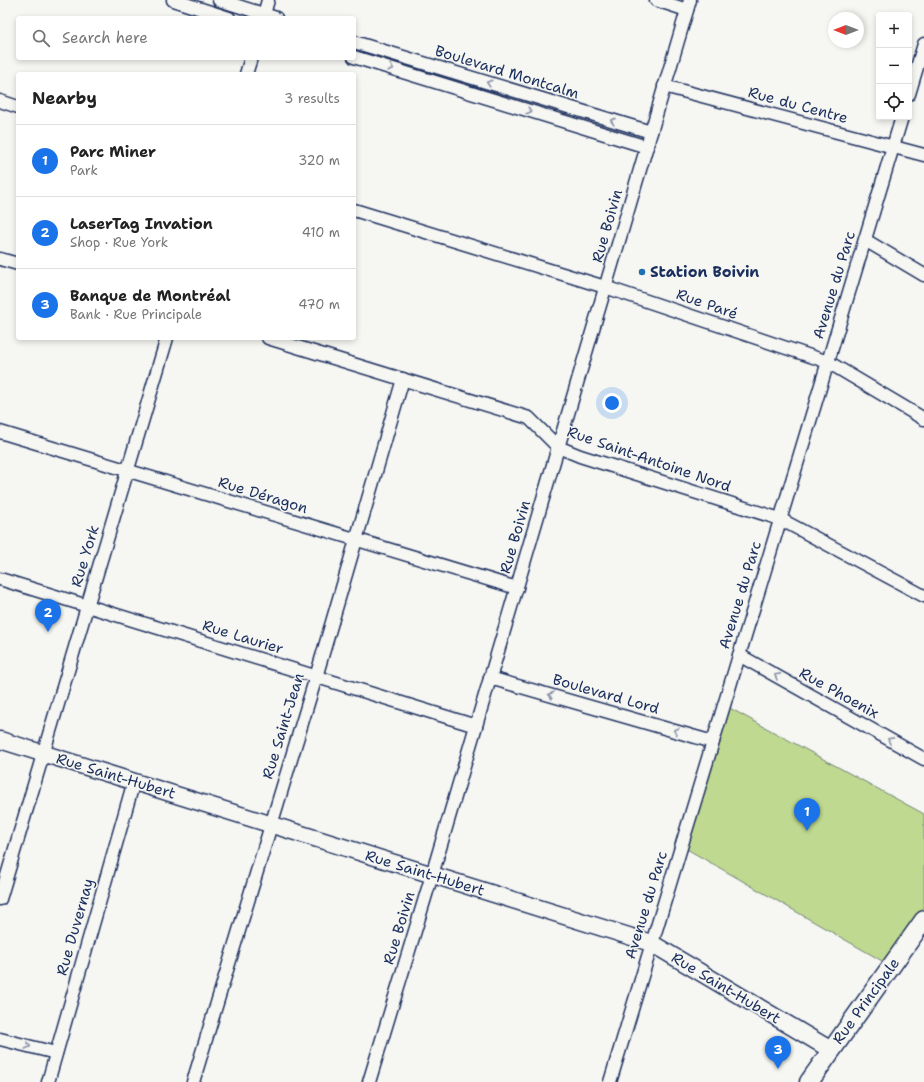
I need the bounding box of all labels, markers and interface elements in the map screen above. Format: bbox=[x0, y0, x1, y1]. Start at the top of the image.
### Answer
north arrow bbox=[828, 12, 864, 48]
map controls bbox=[876, 12, 912, 120]
button: + bbox=[876, 12, 912, 48]
search box bbox=[16, 16, 356, 60]
icon: search bbox=[30, 27, 52, 49]
text: Search here bbox=[62, 28, 148, 48]
street label: Boulevard Montcalm bbox=[432, 41, 582, 103]
button: − bbox=[876, 48, 912, 84]
one-way arrow bbox=[388, 63, 395, 72]
one-way arrow bbox=[486, 79, 493, 88]
street label: Rue du Centre bbox=[746, 82, 850, 128]
button: locate bbox=[876, 84, 912, 120]
text: Nearby bbox=[32, 87, 97, 109]
text: 3 results bbox=[284, 90, 340, 107]
one-way arrow bbox=[525, 106, 532, 115]
one-way arrow bbox=[610, 117, 617, 126]
text: Parc Miner bbox=[70, 142, 156, 162]
text: 1 bbox=[42, 152, 48, 169]
text: 320 m bbox=[298, 152, 340, 169]
text: Park bbox=[70, 162, 98, 179]
street label: Rue Boivin bbox=[587, 187, 627, 265]
text: LaserTag Invation bbox=[70, 214, 213, 234]
text: 2 bbox=[40, 224, 50, 241]
text: 410 m bbox=[302, 224, 340, 241]
street label: Avenue du Parc bbox=[808, 229, 860, 341]
text: Shop · Rue York bbox=[70, 234, 168, 251]
place label: Station Boivin bbox=[650, 262, 759, 282]
marker: Station Boivin bbox=[637, 267, 647, 277]
street label: Rue Paré bbox=[674, 284, 740, 324]
text: Banque de Montréal bbox=[70, 286, 231, 306]
text: 3 bbox=[40, 296, 50, 313]
text: 470 m bbox=[298, 296, 340, 313]
text: Bank · Rue Principale bbox=[70, 306, 202, 323]
your location bbox=[602, 393, 622, 413]
street label: Rue Saint-Antoine Nord bbox=[564, 422, 734, 497]
street label: Rue Déragon bbox=[216, 472, 310, 518]
street label: Rue Boivin bbox=[495, 498, 535, 576]
street label: Rue York bbox=[66, 523, 104, 589]
street label: Avenue du Parc bbox=[714, 539, 766, 651]
pin: 2 bbox=[35, 599, 61, 632]
street label: Rue Laurier bbox=[200, 615, 286, 659]
street label: Rue Phoenix bbox=[796, 663, 883, 723]
street label: Boulevard Lord bbox=[550, 669, 662, 719]
street label: Rue Saint-Jean bbox=[257, 671, 309, 781]
one-way arrow bbox=[774, 674, 781, 681]
one-way arrow bbox=[547, 691, 554, 700]
one-way arrow bbox=[672, 727, 679, 736]
one-way arrow bbox=[887, 737, 894, 745]
street label: Rue Saint-Hubert bbox=[54, 748, 178, 804]
pin: 1 bbox=[794, 798, 820, 831]
street label: Rue Saint-Hubert bbox=[363, 845, 487, 901]
street label: Avenue du Parc bbox=[620, 849, 672, 961]
street label: Rue Duvernay bbox=[52, 876, 98, 978]
street label: Rue Boivin bbox=[378, 889, 420, 967]
street label: Rue Saint-Hubert bbox=[668, 948, 784, 1028]
street label: Rue Principale bbox=[828, 954, 904, 1048]
pin: 3 bbox=[765, 1036, 791, 1069]
one-way arrow bbox=[25, 1042, 31, 1050]

